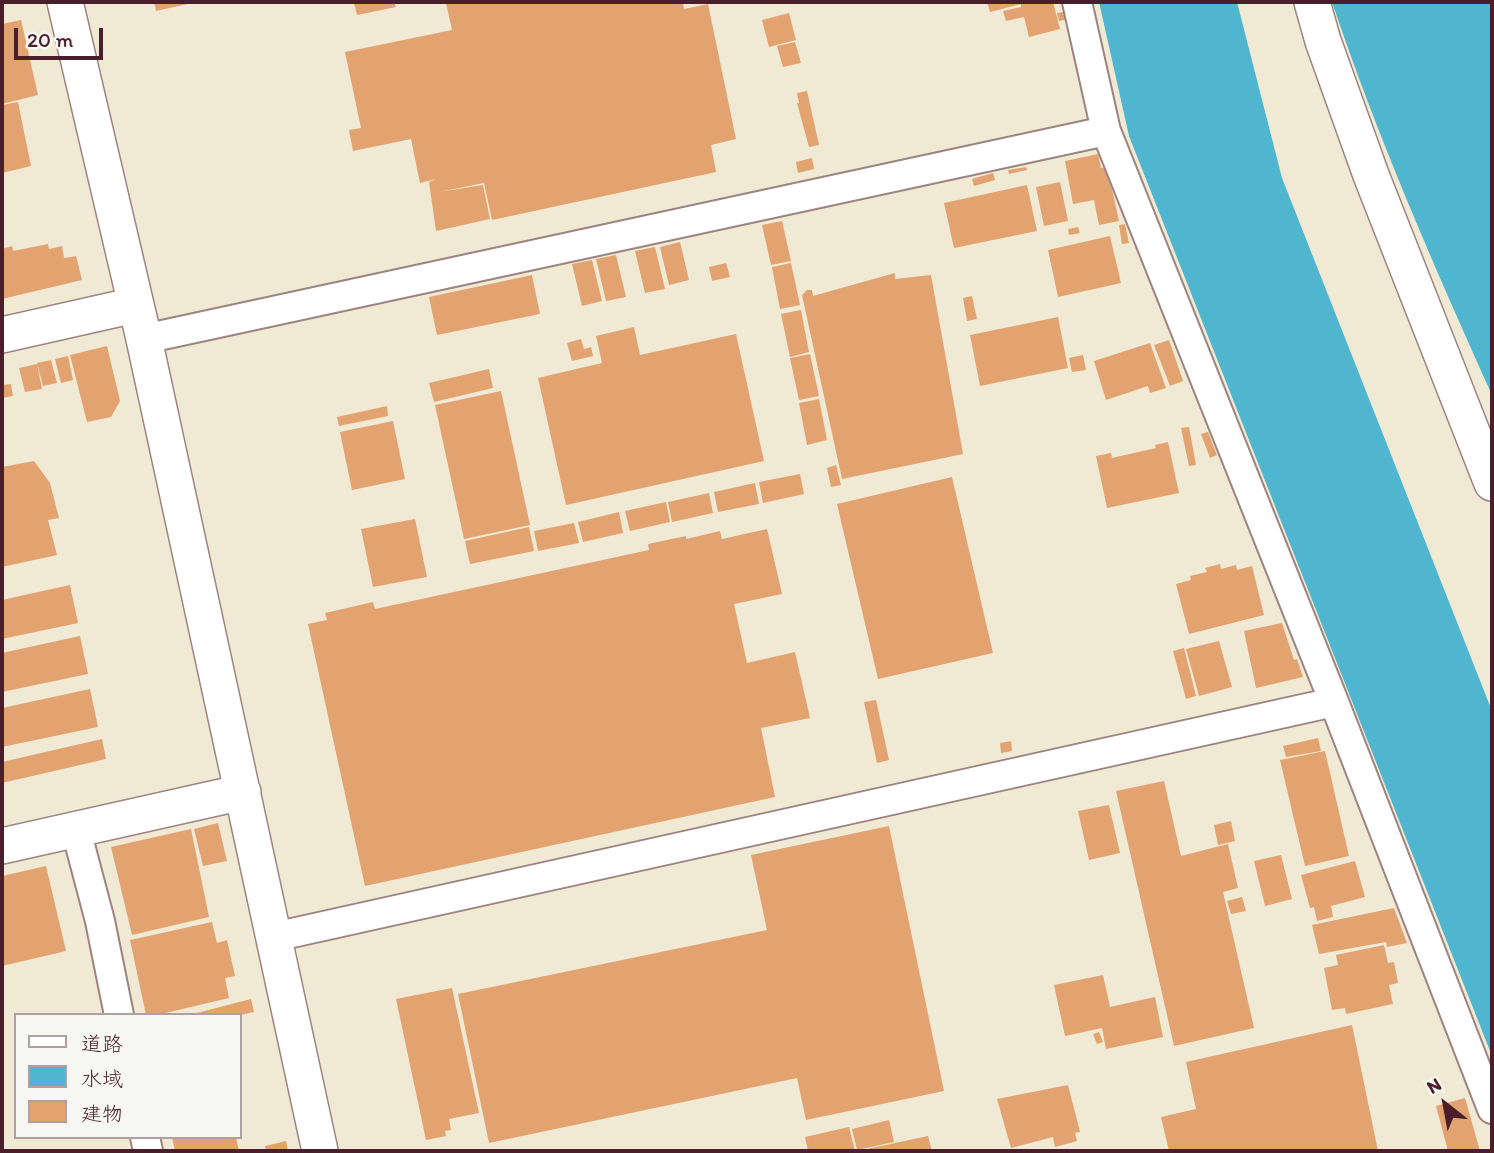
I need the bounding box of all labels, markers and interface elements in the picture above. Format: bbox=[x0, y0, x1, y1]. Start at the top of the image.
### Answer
scale bar bbox=[18, 14, 107, 58]
text: 20 m bbox=[27, 27, 73, 52]
legend bbox=[14, 1013, 242, 1139]
text: 道路 bbox=[81, 1031, 123, 1056]
text: 水域 bbox=[81, 1066, 123, 1091]
north arrow bbox=[1410, 1069, 1480, 1139]
text: N bbox=[1422, 1072, 1445, 1099]
text: 建物 bbox=[81, 1101, 123, 1126]

